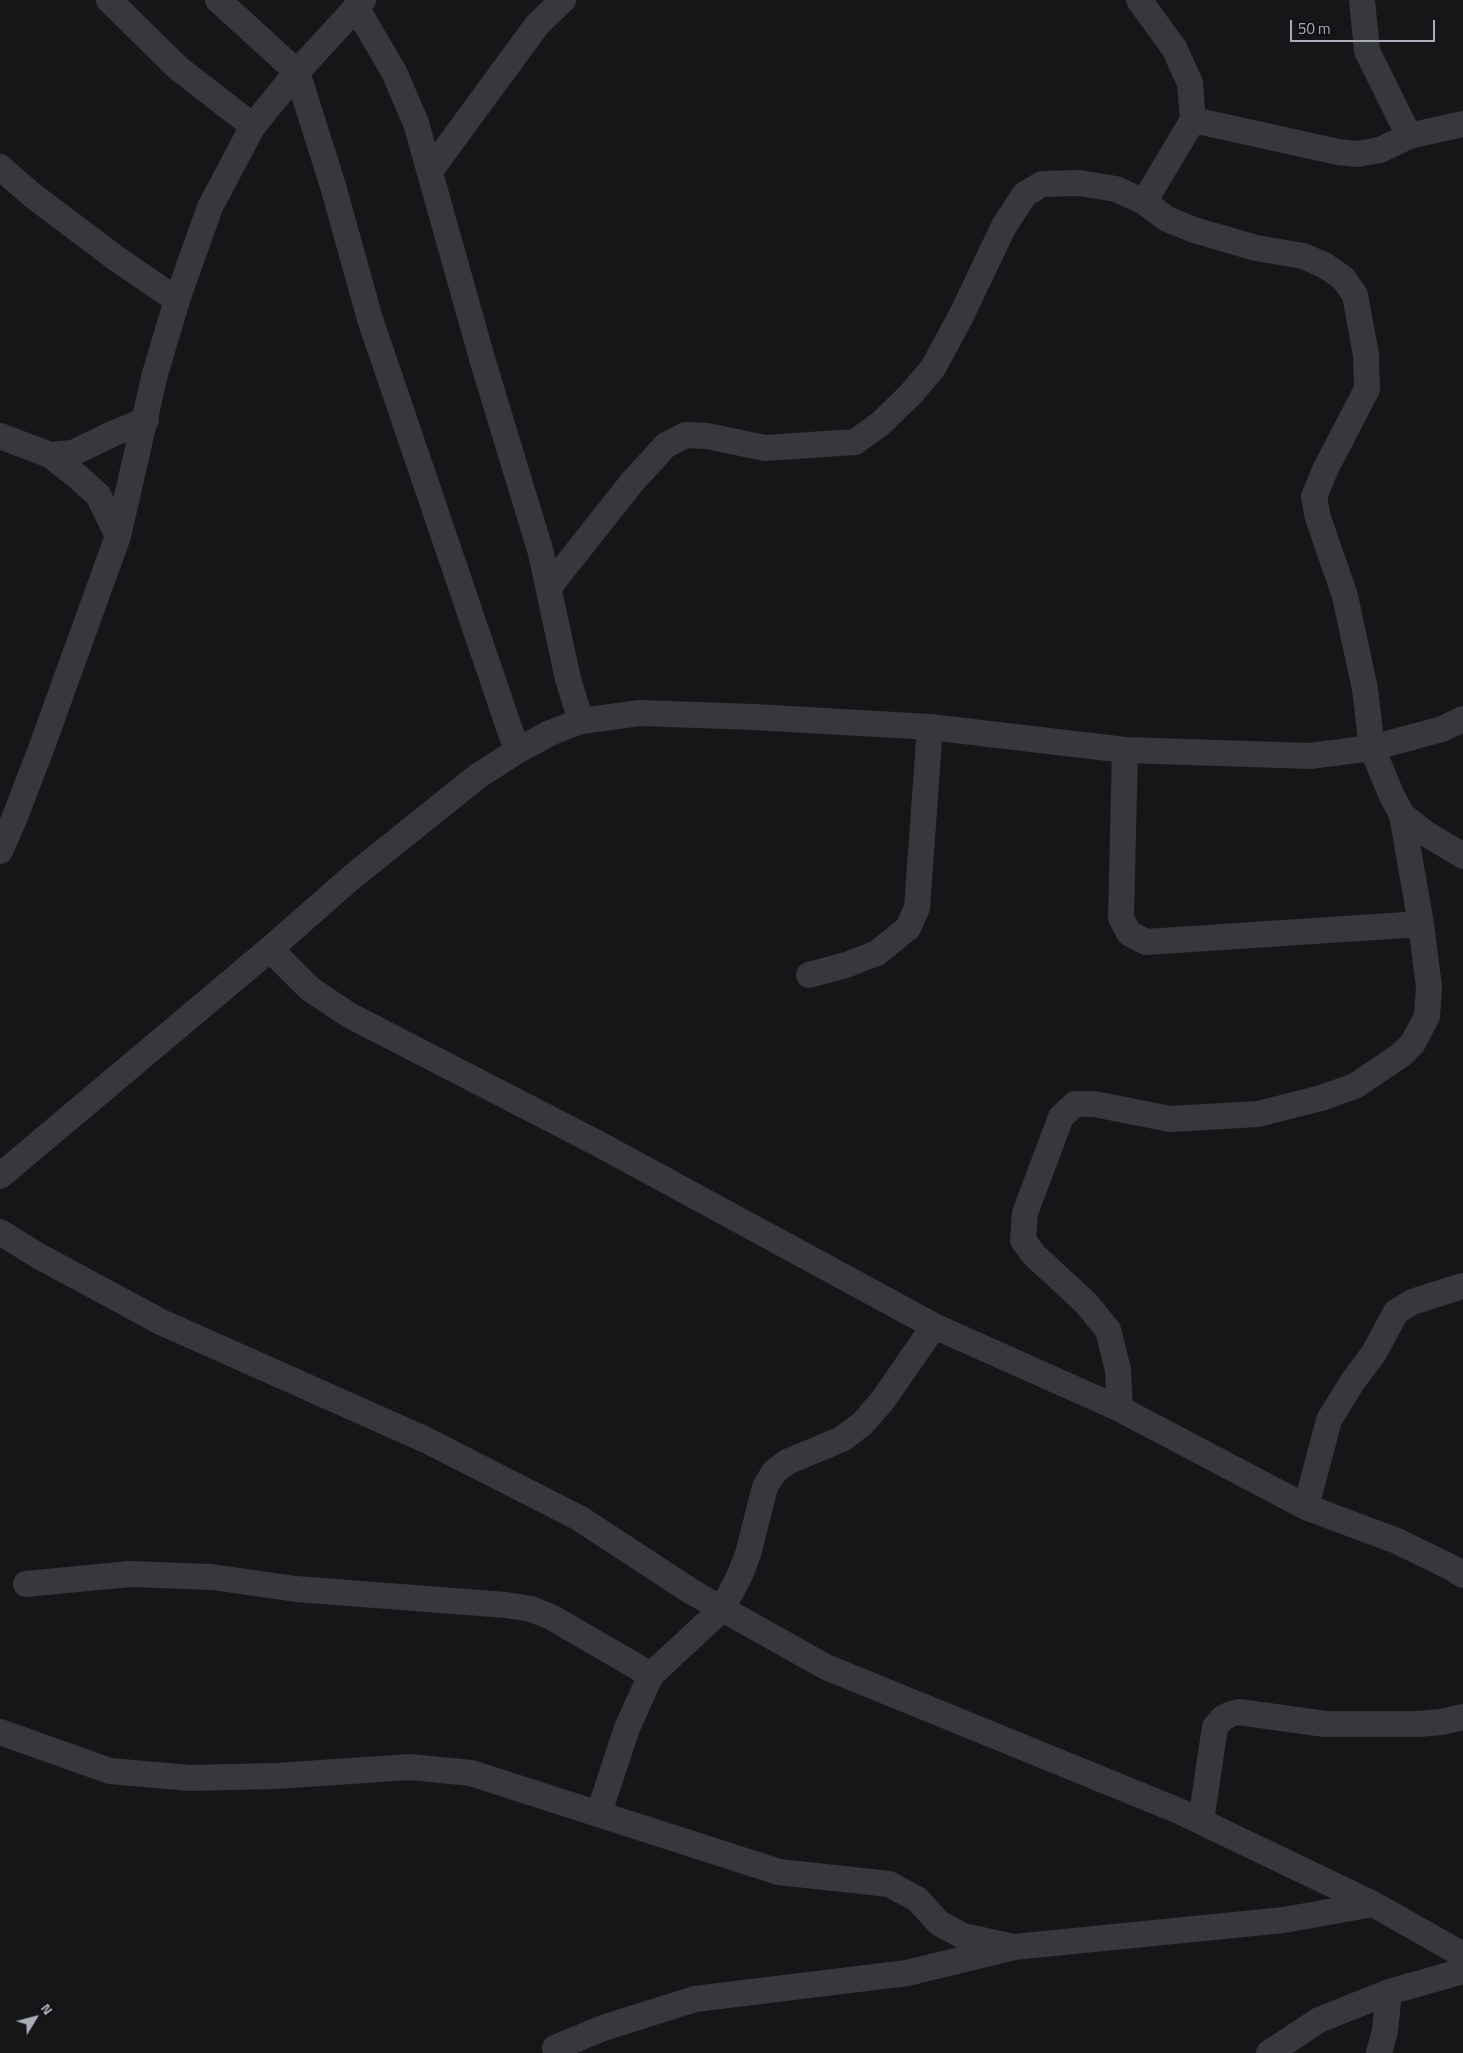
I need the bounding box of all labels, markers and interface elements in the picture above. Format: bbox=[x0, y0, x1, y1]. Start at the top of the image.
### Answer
scale bar bbox=[1293, 10, 1438, 42]
text: 50 m bbox=[1298, 17, 1331, 40]
north arrow bbox=[10, 1993, 60, 2043]
text: N bbox=[36, 1998, 59, 2019]

